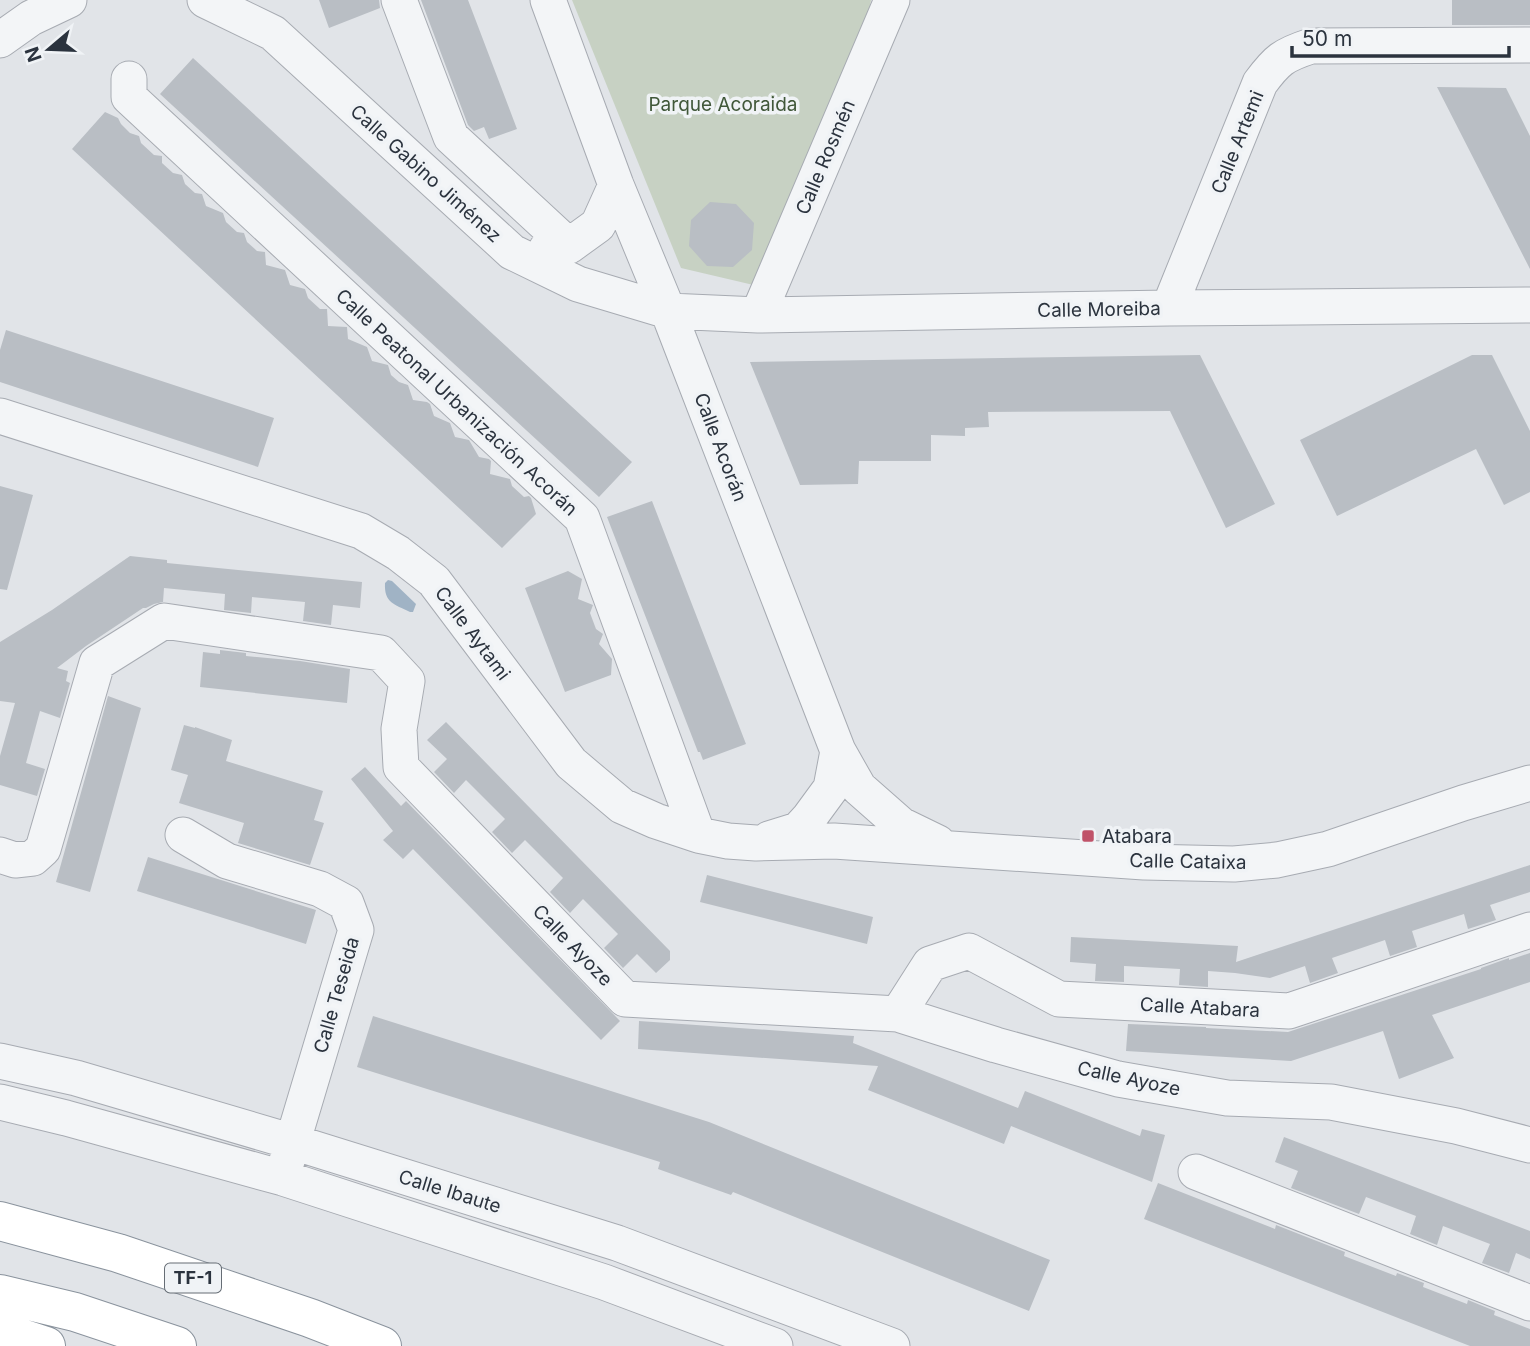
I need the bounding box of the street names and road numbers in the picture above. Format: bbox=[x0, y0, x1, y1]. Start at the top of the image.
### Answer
street label: Calle Artemi bbox=[1206, 87, 1269, 197]
street label: Calle Rosmén bbox=[791, 96, 860, 218]
street label: Calle Gabino Jiménez bbox=[346, 100, 506, 247]
street label: Calle Peatonal Urbanización Acorán bbox=[331, 284, 582, 521]
street label: Calle Moreiba bbox=[1037, 297, 1161, 322]
street label: Calle Acorán bbox=[689, 390, 752, 505]
street label: Calle Aytami bbox=[430, 582, 515, 685]
street label: Calle Cataixa bbox=[1129, 849, 1247, 874]
street label: Calle Ayoze bbox=[528, 900, 617, 991]
street label: Calle Teseida bbox=[309, 934, 364, 1056]
street label: Calle Atabara bbox=[1139, 993, 1261, 1022]
street label: Calle Ayoze bbox=[1075, 1056, 1183, 1101]
street label: Calle Ibaute bbox=[396, 1165, 504, 1218]
road number: TF-1 bbox=[165, 1264, 221, 1293]

